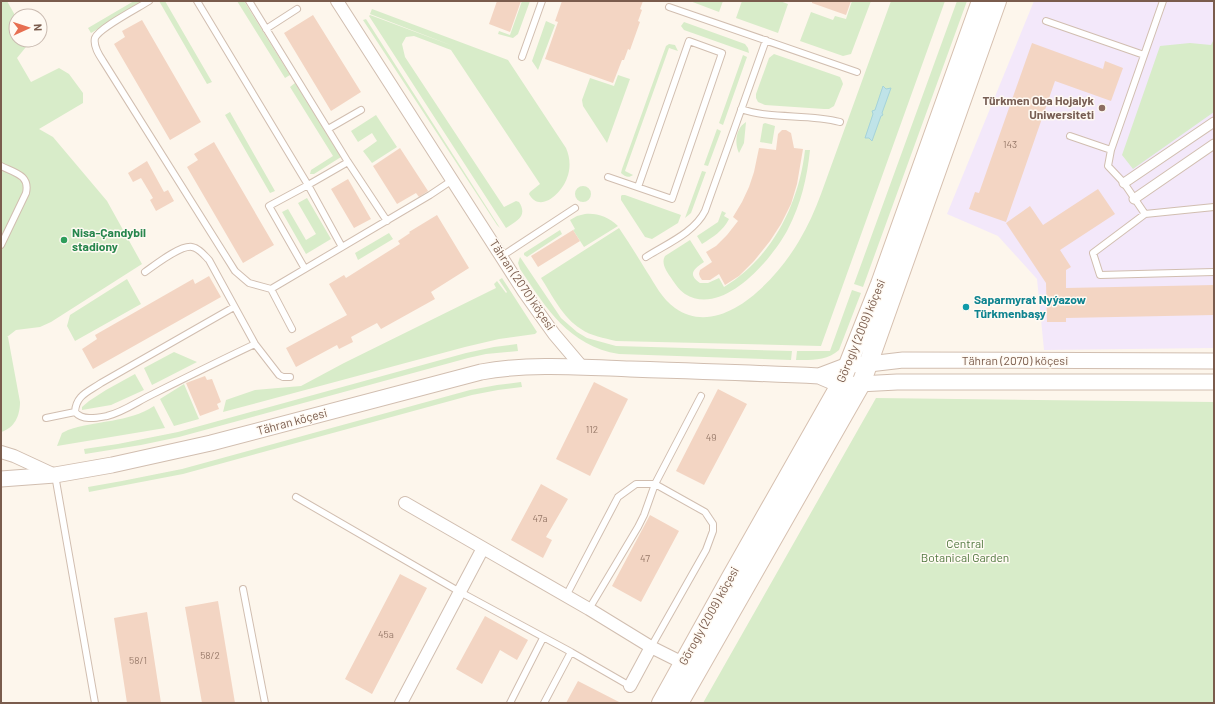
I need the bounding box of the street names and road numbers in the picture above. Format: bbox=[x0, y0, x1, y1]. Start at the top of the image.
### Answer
street label: Tähran (2070) köçesi bbox=[487, 236, 558, 332]
street label: Görogly (2009) köçesi bbox=[833, 277, 887, 384]
street label: Tähran (2070) köçesi bbox=[962, 353, 1068, 367]
street label: Tähran köçesi bbox=[255, 405, 328, 437]
street label: Görogly (2009) köçesi bbox=[675, 564, 741, 667]

